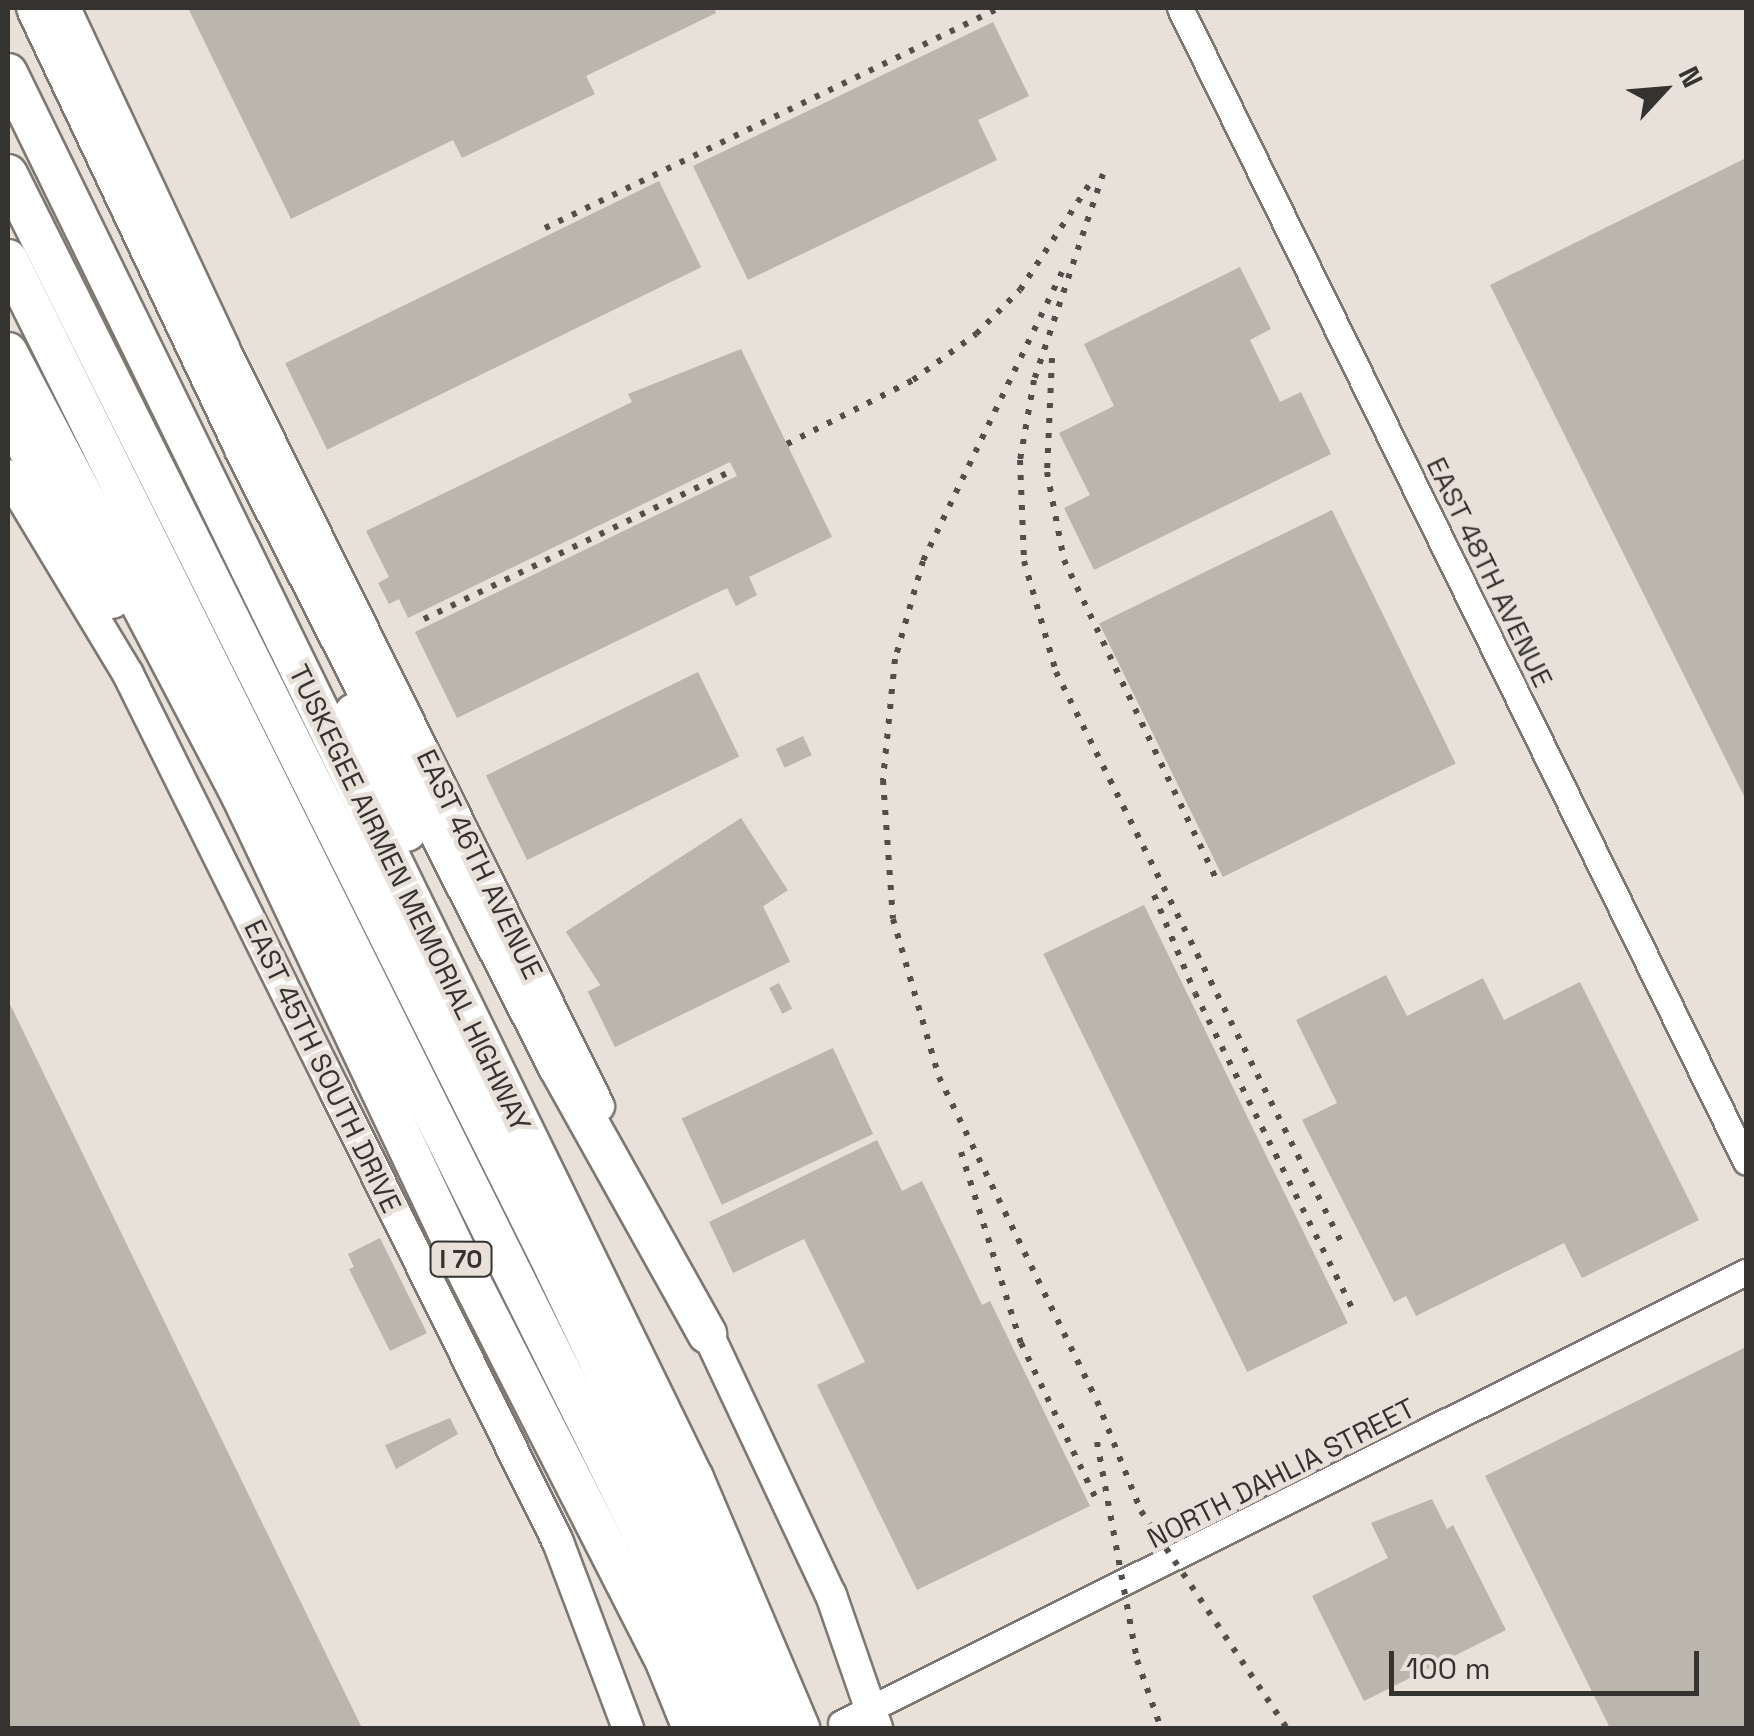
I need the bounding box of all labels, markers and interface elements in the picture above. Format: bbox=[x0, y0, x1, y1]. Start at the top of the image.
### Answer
north arrow bbox=[1614, 40, 1714, 140]
text: N bbox=[1671, 61, 1711, 93]
street label: EAST 48TH AVENUE bbox=[1420, 451, 1560, 693]
street label: TUSKEGEE AIRMEN MEMORIAL HIGHWAY bbox=[282, 659, 538, 1137]
street label: EAST 46TH AVENUE bbox=[410, 743, 550, 985]
street label: EAST 45TH SOUTH DRIVE bbox=[237, 914, 409, 1218]
road number: I 70 bbox=[428, 1239, 494, 1279]
street label: NORTH DAHLIA STREET bbox=[1141, 1391, 1421, 1555]
scale bar bbox=[1394, 1631, 1704, 1693]
text: 100 m bbox=[1406, 1649, 1491, 1688]

